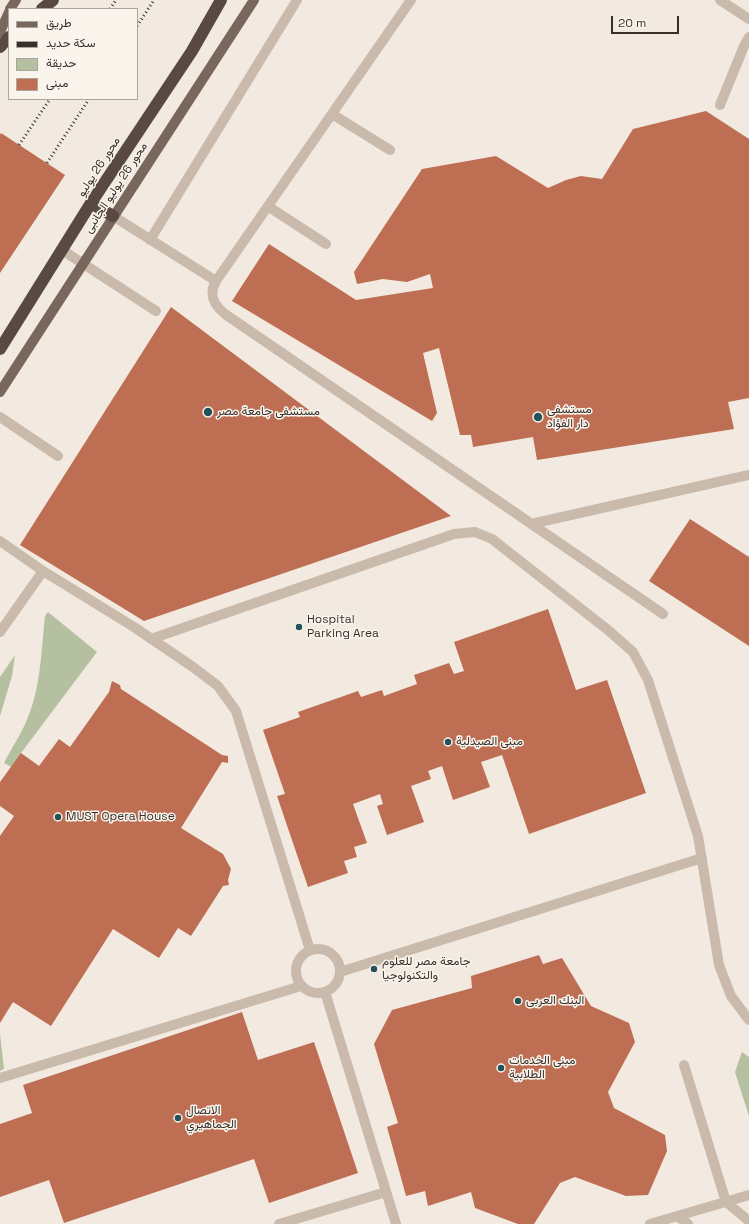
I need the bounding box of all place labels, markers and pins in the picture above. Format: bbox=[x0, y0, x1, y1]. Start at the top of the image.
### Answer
place label: مستشفى دار الفؤاد bbox=[547, 403, 592, 431]
place label: مستشفى جامعة مصر bbox=[217, 405, 320, 419]
marker: مستشفى جامعة مصر bbox=[202, 406, 214, 418]
marker: مستشفى دار الفؤاد bbox=[532, 411, 544, 423]
place label: Hospital Parking Area bbox=[307, 613, 379, 641]
marker: Hospital Parking Area bbox=[294, 622, 304, 632]
place label: مبنى الصيدلية bbox=[456, 735, 523, 749]
marker: مبنى الصيدلية bbox=[443, 737, 453, 747]
place label: MUST Opera House bbox=[66, 810, 175, 824]
marker: MUST Opera House bbox=[53, 812, 63, 822]
place label: جامعة مصر للعلوم والتكنولوجيا bbox=[382, 955, 471, 983]
marker: جامعة مصر للعلوم والتكنولوجيا bbox=[369, 964, 379, 974]
place label: البنك العربى bbox=[526, 994, 584, 1008]
marker: البنك العربى bbox=[513, 996, 523, 1006]
place label: مبنى الخدمات الطلابية bbox=[509, 1054, 575, 1082]
marker: مبنى الخدمات الطلابية bbox=[496, 1063, 506, 1073]
place label: الاتصال الجماهيري bbox=[186, 1104, 237, 1132]
marker: الاتصال الجماهيري bbox=[173, 1113, 183, 1123]

